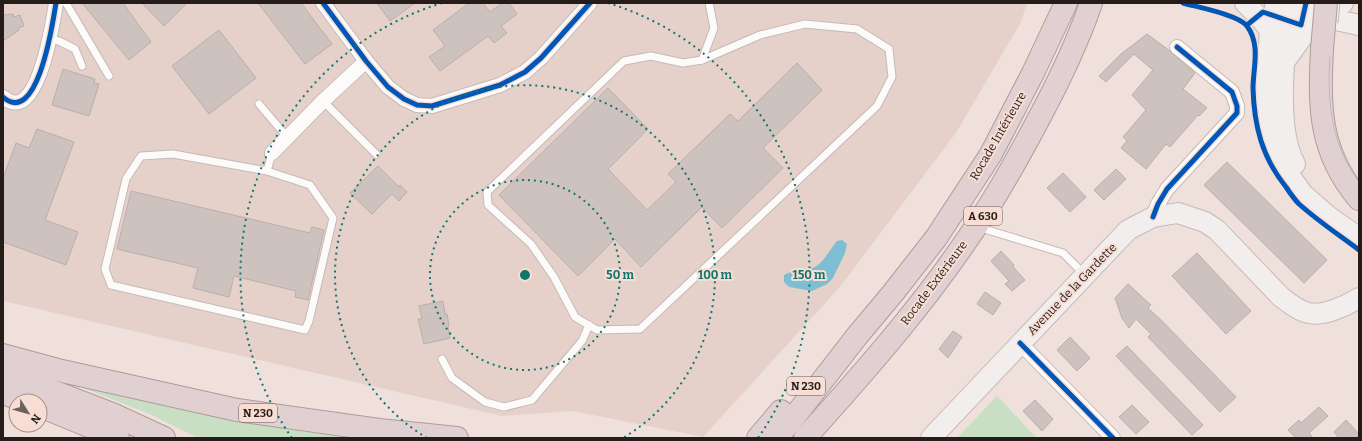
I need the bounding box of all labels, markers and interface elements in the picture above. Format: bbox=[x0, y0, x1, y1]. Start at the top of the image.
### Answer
street label: Rocade Intérieure bbox=[967, 89, 1029, 183]
road number: A 630 bbox=[964, 207, 1002, 225]
street label: Rocade Extérieure bbox=[898, 238, 970, 328]
street label: Avenue de la Gardette bbox=[1025, 240, 1119, 338]
centre of rings bbox=[518, 268, 532, 282]
text: 50 m bbox=[606, 268, 634, 282]
text: 100 m bbox=[698, 268, 733, 282]
text: 150 m bbox=[793, 268, 826, 282]
road number: N 230 bbox=[787, 377, 825, 395]
north arrow bbox=[8, 393, 48, 433]
road number: N 230 bbox=[239, 404, 277, 422]
text: N bbox=[28, 411, 43, 426]

